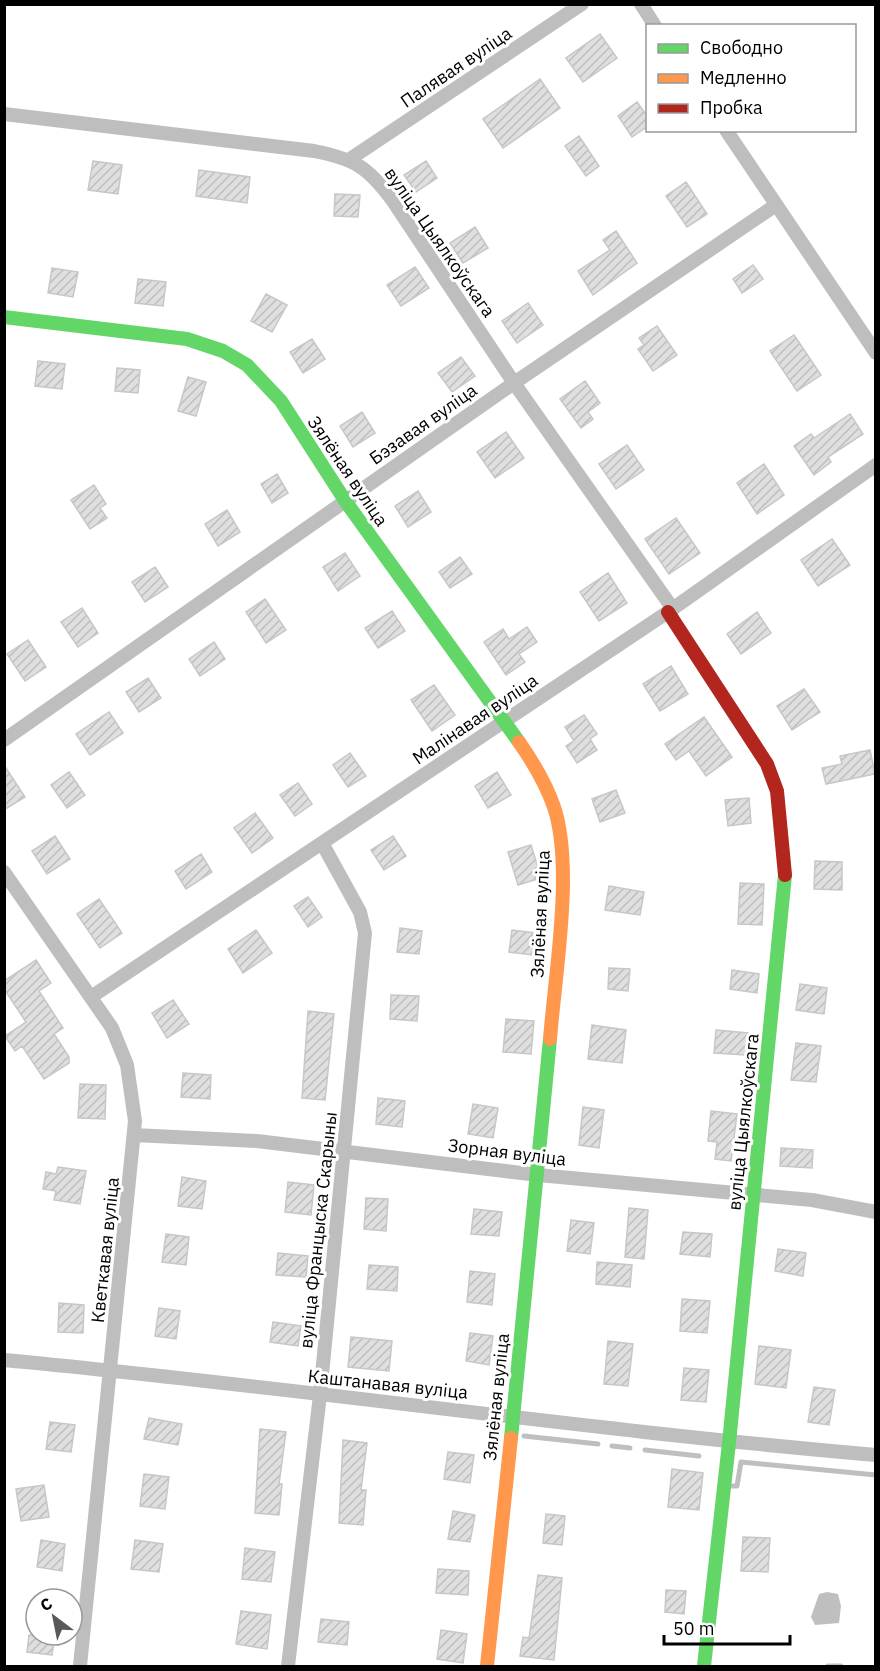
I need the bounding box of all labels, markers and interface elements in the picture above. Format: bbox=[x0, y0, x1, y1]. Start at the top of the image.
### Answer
street label: Палявая вуліца bbox=[396, 21, 516, 113]
legend bbox=[646, 24, 856, 132]
text: Свободно bbox=[700, 36, 783, 59]
text: Медленно bbox=[700, 66, 787, 89]
text: Пробка bbox=[700, 96, 763, 119]
street label: вуліца Цыялкоўскага bbox=[380, 163, 501, 322]
street label: Бэзавая вуліца bbox=[365, 378, 482, 470]
street label: Зялёная вуліца bbox=[303, 411, 394, 531]
street label: Малінавая вуліца bbox=[408, 668, 542, 769]
street label: Зялёная вуліца bbox=[525, 849, 555, 979]
street label: вуліца Цыялкоўскага bbox=[722, 1032, 764, 1212]
street label: вуліца Францыска Скарыны bbox=[294, 1111, 342, 1349]
street label: Зорная вуліца bbox=[447, 1133, 568, 1171]
street label: Кветкавая вуліца bbox=[86, 1176, 124, 1324]
street label: Зялёная вуліца bbox=[478, 1332, 514, 1462]
street label: Каштанавая вуліца bbox=[307, 1364, 470, 1404]
north arrow bbox=[24, 1587, 84, 1647]
text: С bbox=[36, 1593, 56, 1616]
scale bar bbox=[664, 1608, 790, 1646]
text: 50 m bbox=[673, 1617, 715, 1640]

